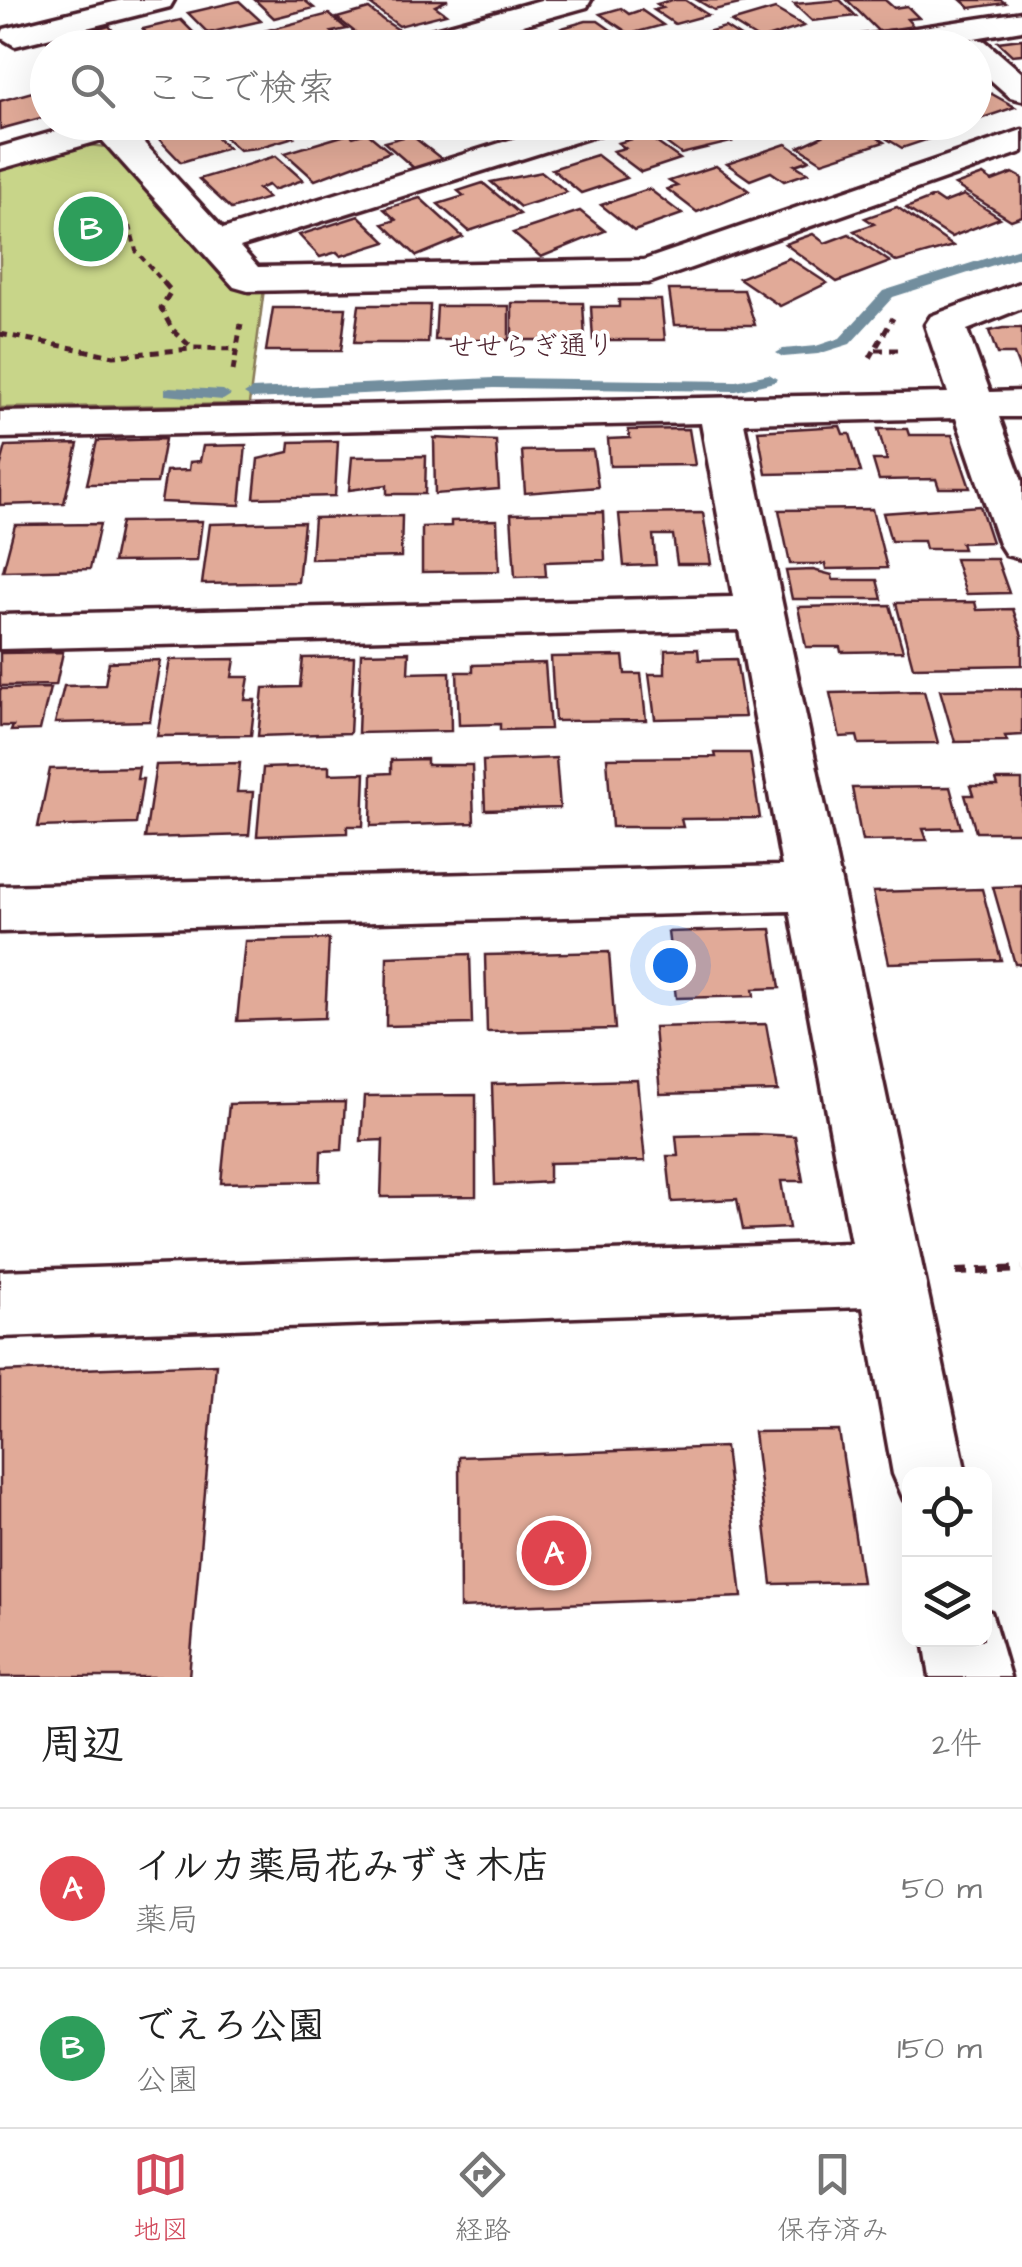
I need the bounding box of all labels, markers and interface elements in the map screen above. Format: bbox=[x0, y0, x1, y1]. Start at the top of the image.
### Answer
search box bbox=[30, 30, 992, 140]
icon: search bbox=[65, 58, 120, 113]
text: ここで検索 bbox=[145, 63, 335, 115]
pin: B bbox=[58, 192, 124, 266]
street label: せせらぎ通り bbox=[447, 326, 615, 368]
your location bbox=[645, 940, 696, 991]
map controls bbox=[902, 1467, 992, 1647]
button: locate bbox=[902, 1467, 992, 1557]
pin: A bbox=[522, 1516, 586, 1590]
button: layers bbox=[902, 1557, 992, 1647]
text: 周辺 bbox=[40, 1717, 124, 1775]
text: 2件 bbox=[932, 1722, 982, 1767]
text: イルカ薬局花みずき木店 bbox=[135, 1841, 551, 1893]
text: A bbox=[62, 1866, 83, 1911]
text: 50 m bbox=[901, 1866, 982, 1911]
text: 薬局 bbox=[135, 1898, 199, 1943]
text: でえろ公園 bbox=[135, 2001, 325, 2053]
text: B bbox=[61, 2026, 84, 2071]
text: 150 m bbox=[897, 2026, 982, 2071]
text: 公園 bbox=[135, 2058, 199, 2103]
tab: 地図 bbox=[133, 2147, 189, 2250]
tab: 経路 bbox=[455, 2147, 511, 2250]
tab: 保存済み bbox=[777, 2147, 889, 2250]

